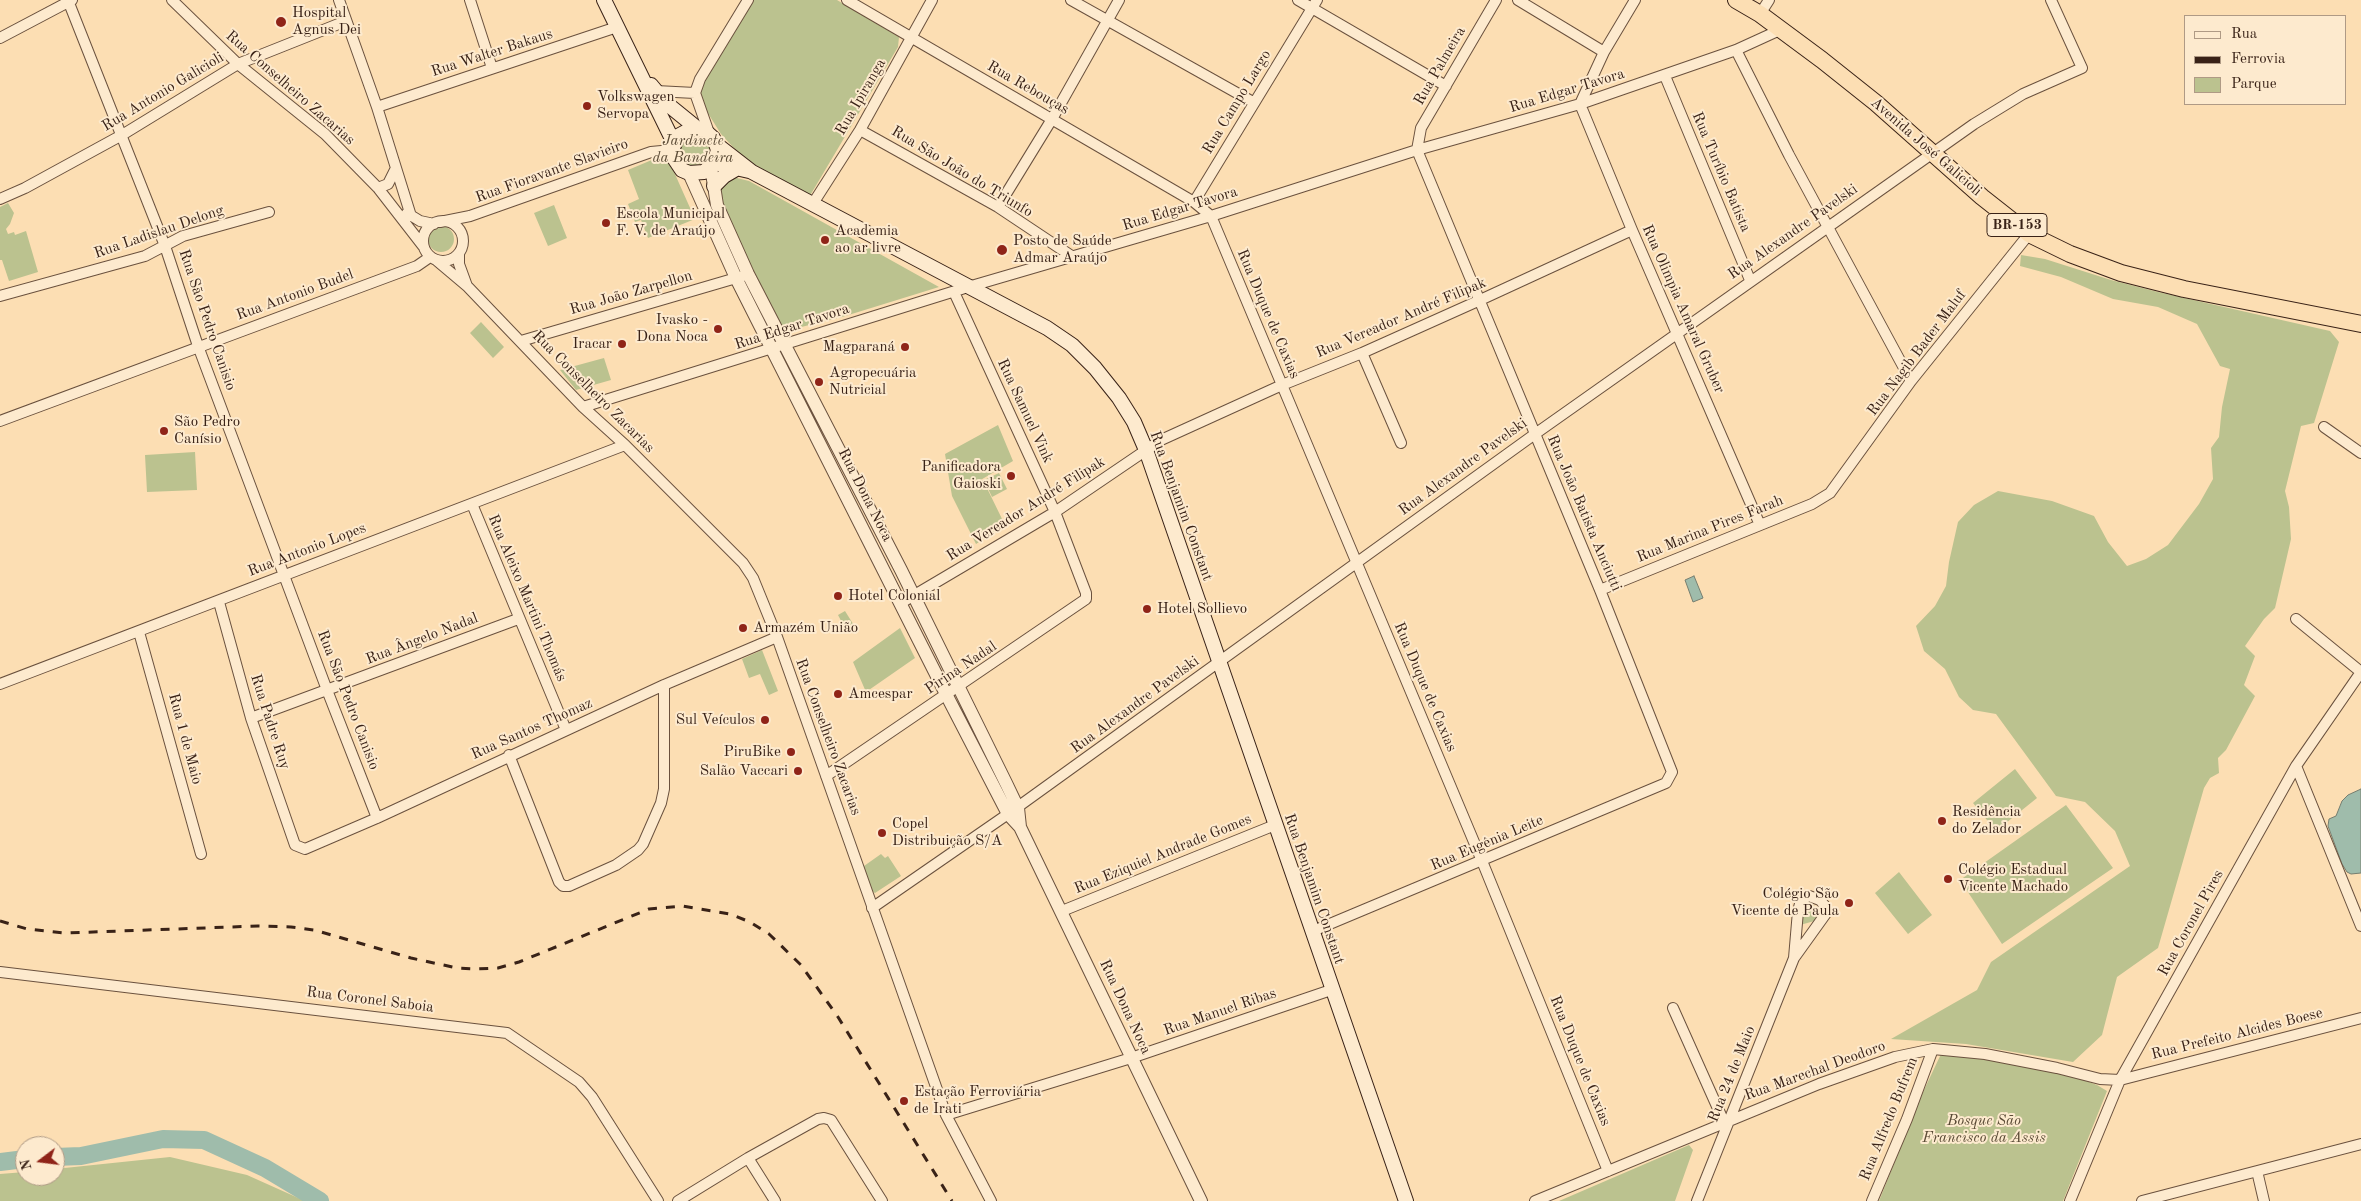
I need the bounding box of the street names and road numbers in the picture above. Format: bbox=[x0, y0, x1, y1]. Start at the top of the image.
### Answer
street label: Rua Palmeira bbox=[1410, 23, 1470, 109]
street label: Rua Walter Bakaus bbox=[429, 25, 555, 81]
street label: Rua Conselheiro Zacarias bbox=[222, 27, 358, 149]
street label: Rua Campo Largo bbox=[1199, 47, 1275, 157]
street label: Rua Antonio Galicioli bbox=[99, 49, 227, 135]
street label: Rua Ipiranga bbox=[832, 56, 890, 138]
street label: Rua Rebouças bbox=[984, 57, 1072, 119]
street label: Rua Edgar Tavora bbox=[1507, 65, 1627, 117]
street label: Avenida José Galicioli bbox=[1867, 94, 1985, 200]
street label: Rua Turíbio Batista bbox=[1688, 109, 1754, 235]
street label: Rua São João do Triunfo bbox=[888, 123, 1036, 221]
street label: Rua Fioravante Slavieiro bbox=[473, 135, 631, 207]
street label: Rua Alexandre Pavelski bbox=[1725, 180, 1861, 284]
street label: Rua Edgar Tavora bbox=[1120, 183, 1240, 235]
street label: Rua Ladislau Delong bbox=[92, 201, 226, 263]
road number: BR-153 bbox=[1987, 214, 2047, 236]
street label: Rua Olimpia Amaral Gruber bbox=[1638, 222, 1728, 396]
street label: Rua São Pedro Canisio bbox=[174, 247, 240, 393]
street label: Rua Duque de Caxias bbox=[1233, 247, 1303, 381]
street label: Rua Antonio Budel bbox=[234, 265, 356, 325]
street label: Rua João Zarpellon bbox=[568, 267, 694, 319]
street label: Rua Vereador André Filipak bbox=[1313, 274, 1489, 362]
street label: Rua Nagib Bader Maluf bbox=[1864, 286, 1970, 420]
street label: Rua Edgar Tavora bbox=[732, 300, 852, 354]
street label: Rua Conselheiro Zacarias bbox=[528, 327, 658, 457]
street label: Rua Samuel Vink bbox=[993, 356, 1057, 466]
street label: Rua Alexandre Pavelski bbox=[1395, 414, 1531, 520]
street label: Rua Benjamim Constant bbox=[1146, 429, 1216, 583]
street label: Rua João Batista Anciutti bbox=[1543, 432, 1625, 594]
street label: Rua Dona Noca bbox=[834, 445, 896, 545]
street label: Rua Vereador André Filipak bbox=[943, 453, 1109, 565]
street label: Rua Marina Pires Farah bbox=[1634, 491, 1786, 567]
street label: Rua Aleixo Martini Thomás bbox=[484, 512, 570, 684]
street label: Rua Antonio Lopes bbox=[245, 519, 369, 581]
street label: Rua Ângelo Nadal bbox=[363, 609, 481, 669]
street label: Rua Duque de Caxias bbox=[1390, 620, 1460, 754]
street label: Rua São Pedro Canisio bbox=[313, 628, 383, 772]
street label: Pirina Nadal bbox=[922, 637, 1000, 699]
street label: Rua Alexandre Pavelski bbox=[1067, 652, 1203, 758]
street label: Rua Conselheiro Zacarias bbox=[791, 656, 865, 818]
street label: Rua Padre Ruy bbox=[246, 672, 294, 772]
street label: Rua 1 de Maio bbox=[164, 691, 206, 787]
street label: Rua Santos Thomaz bbox=[469, 694, 595, 764]
street label: Rua Eziquiel Andrade Gomes bbox=[1072, 810, 1254, 898]
street label: Rua Benjamim Constant bbox=[1280, 811, 1348, 967]
street label: Rua Eugênia Leite bbox=[1428, 811, 1546, 875]
street label: Rua Coronel Pires bbox=[2154, 867, 2228, 979]
street label: Rua Dona Noca bbox=[1095, 957, 1155, 1057]
street label: Rua Coronel Saboia bbox=[305, 983, 435, 1017]
street label: Rua Manuel Ribas bbox=[1161, 984, 1279, 1040]
street label: Rua Duque de Caxias bbox=[1546, 993, 1614, 1129]
street label: Rua Prefeito Alcides Boese bbox=[2149, 1004, 2325, 1064]
street label: Rua 24 de Maio bbox=[1704, 1023, 1760, 1125]
street label: Rua Marechal Deodoro bbox=[1742, 1037, 1888, 1105]
street label: Rua Alfredo Bufrem bbox=[1856, 1055, 1922, 1183]

